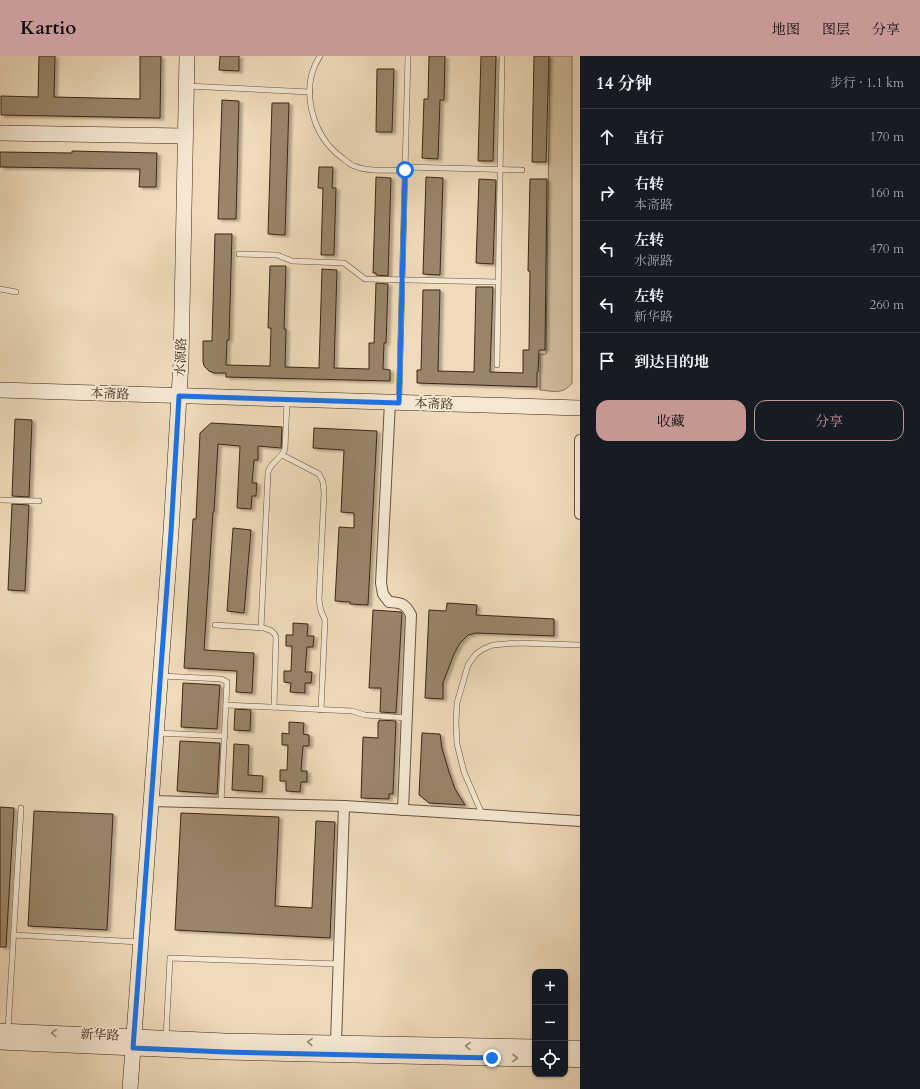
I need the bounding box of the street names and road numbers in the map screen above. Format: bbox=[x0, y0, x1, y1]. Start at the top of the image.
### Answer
street label: 水源路 bbox=[171, 337, 191, 377]
street label: 本斋路 bbox=[90, 384, 130, 404]
street label: 本斋路 bbox=[414, 394, 454, 414]
street label: 新华路 bbox=[80, 1025, 120, 1045]

